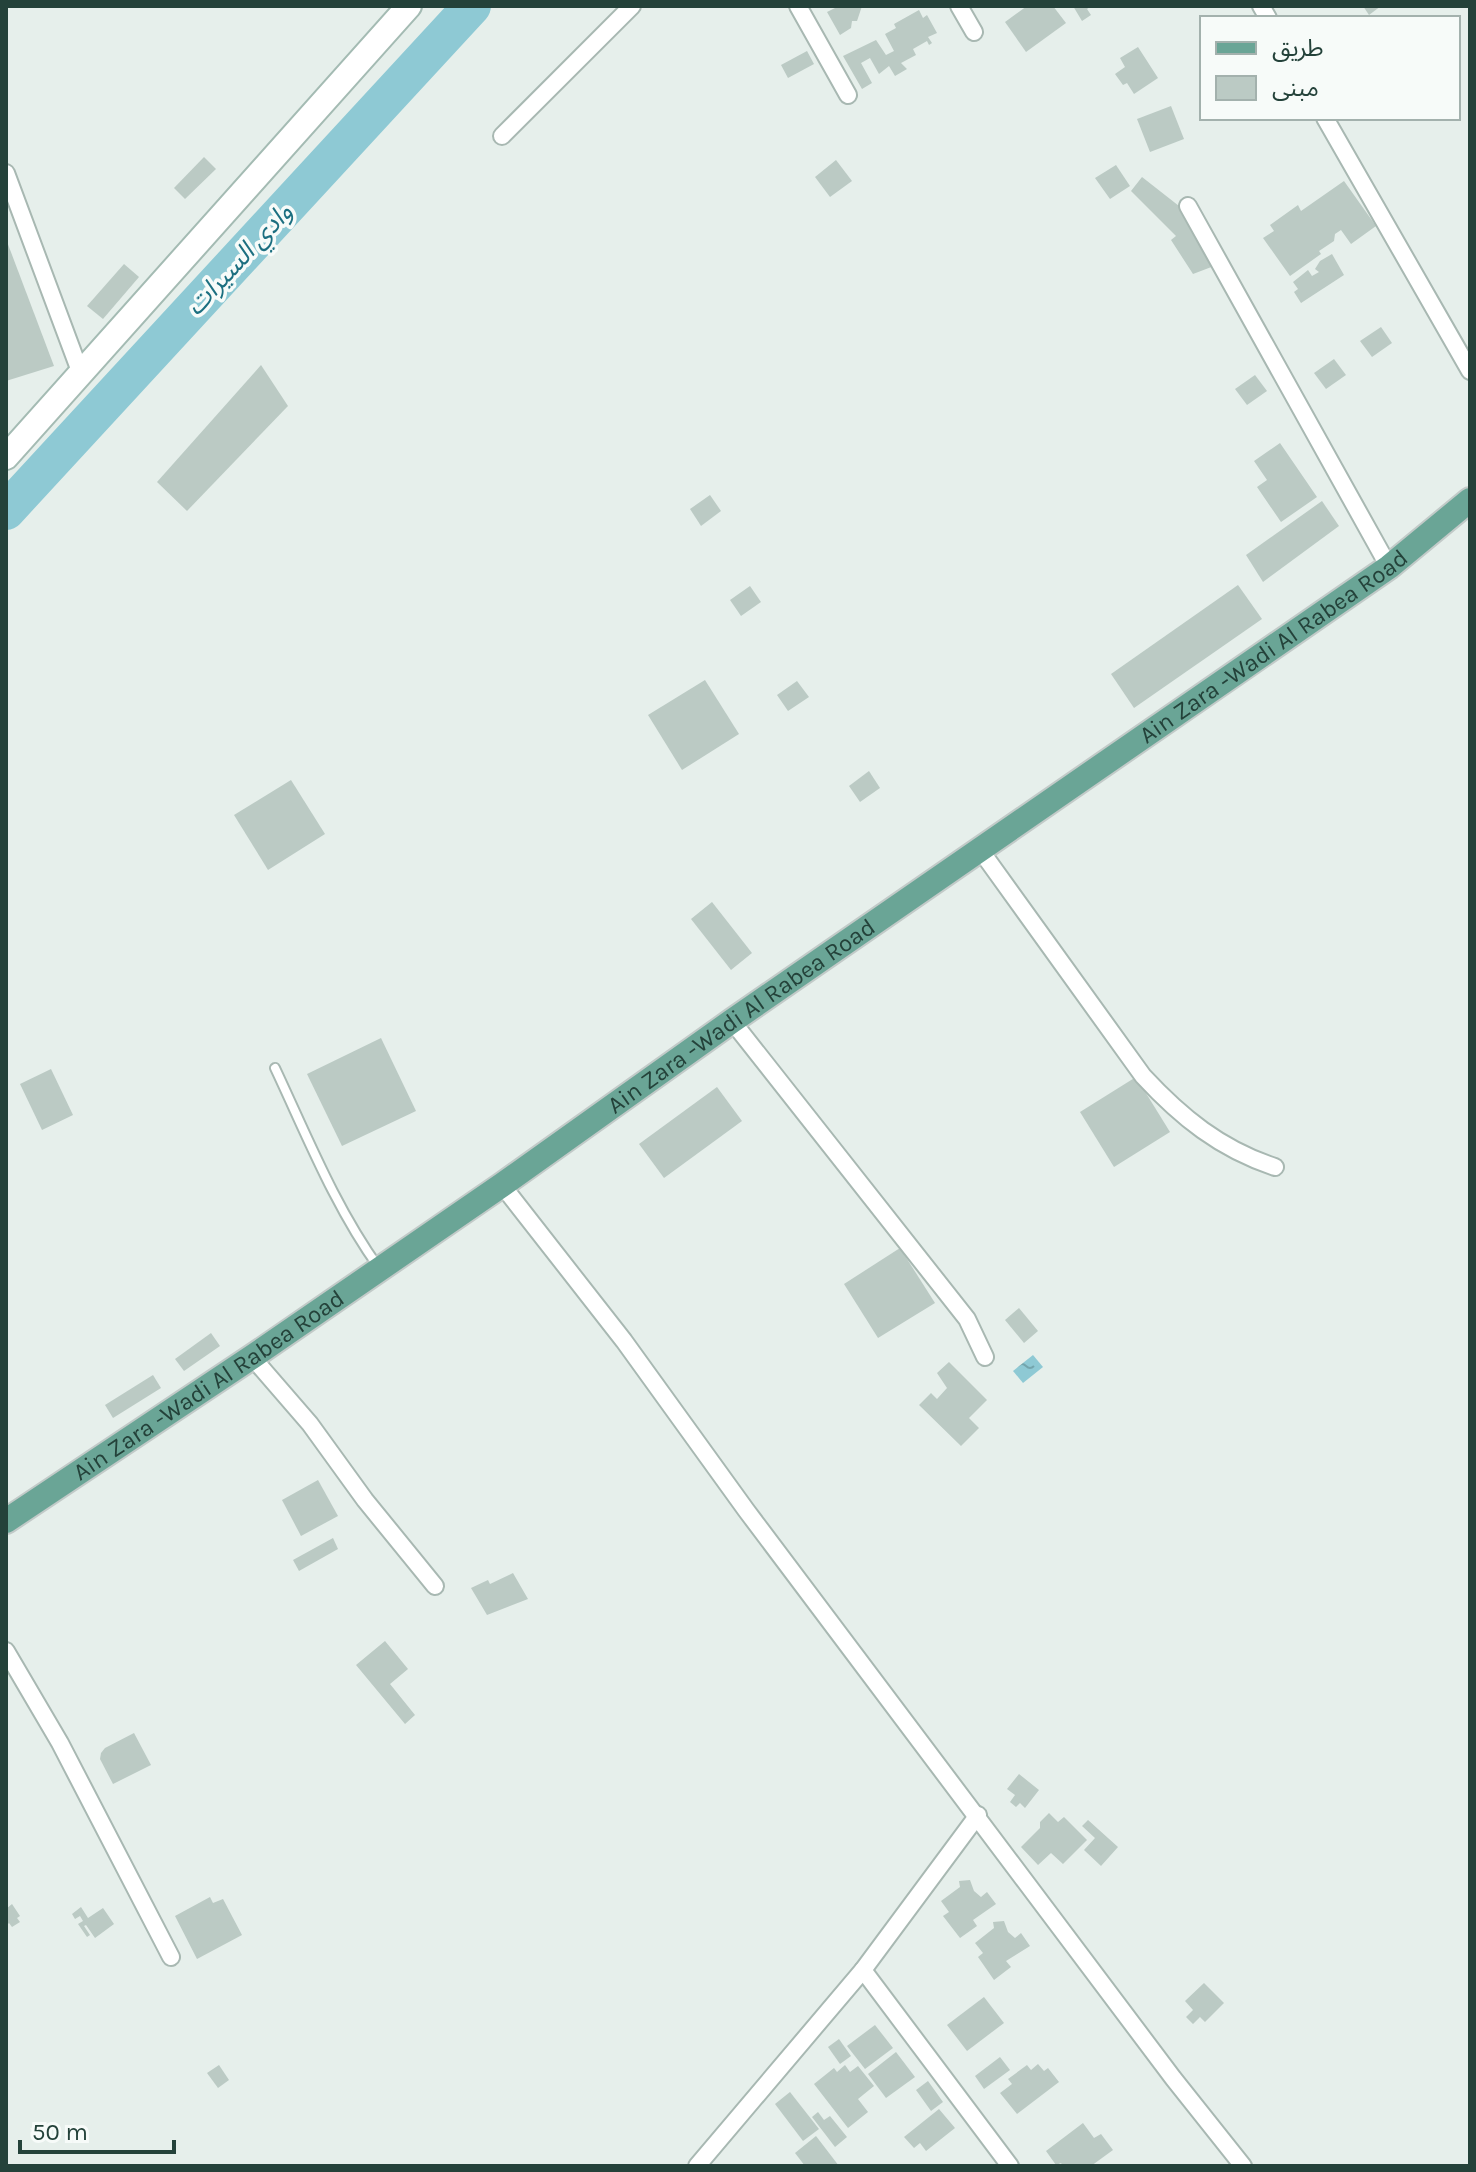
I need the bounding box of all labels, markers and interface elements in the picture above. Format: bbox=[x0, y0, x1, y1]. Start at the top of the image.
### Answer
legend bbox=[1200, 16, 1460, 120]
text: طريق bbox=[1272, 34, 1324, 63]
text: مبنى bbox=[1272, 74, 1319, 102]
water label: وادي السيرات bbox=[179, 196, 302, 324]
street label: Ain Zara -Wadi Al Rabea Road bbox=[1134, 543, 1413, 749]
street label: Ain Zara -Wadi Al Rabea Road bbox=[602, 912, 880, 1119]
street label: Ain Zara -Wadi Al Rabea Road bbox=[68, 1284, 349, 1486]
scale bar bbox=[20, 2104, 174, 2154]
text: 50 m bbox=[32, 2118, 88, 2146]

